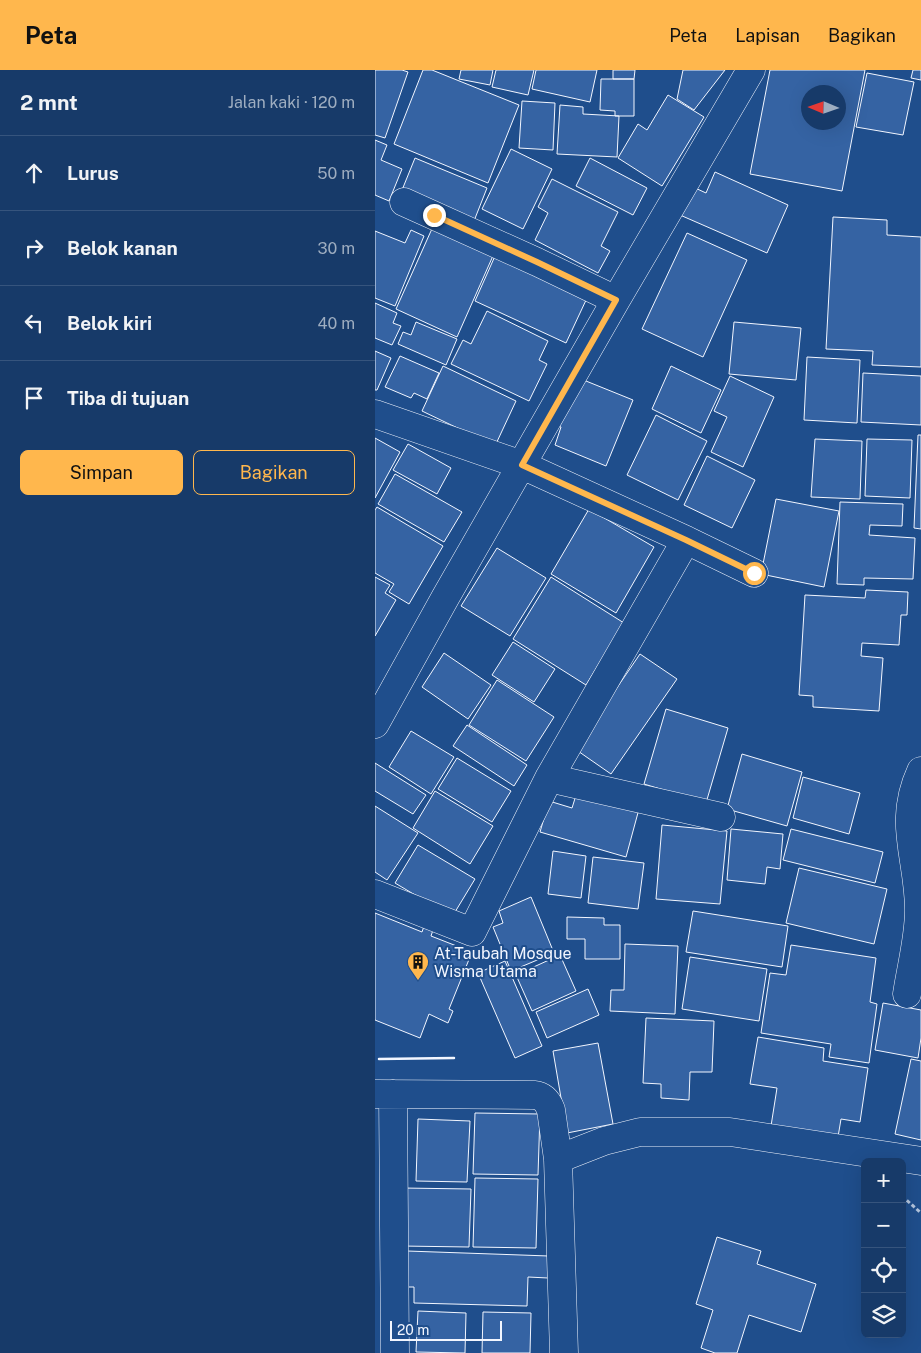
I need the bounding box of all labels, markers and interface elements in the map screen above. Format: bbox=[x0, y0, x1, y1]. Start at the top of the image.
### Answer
text: Peta bbox=[25, 21, 77, 49]
text: Peta bbox=[669, 25, 707, 46]
text: Lapisan bbox=[735, 25, 800, 46]
text: Bagikan bbox=[828, 25, 896, 46]
north arrow bbox=[801, 85, 846, 130]
text: 2 mnt bbox=[20, 90, 78, 115]
text: Jalan kaki · 120 m bbox=[228, 93, 355, 112]
icon: ahead bbox=[20, 159, 48, 187]
text: Lurus bbox=[67, 162, 119, 184]
text: 50 m bbox=[317, 164, 355, 183]
route end bbox=[423, 204, 446, 227]
icon: right bbox=[20, 234, 48, 262]
text: Belok kanan bbox=[67, 237, 178, 259]
text: 30 m bbox=[318, 239, 355, 258]
icon: left bbox=[20, 309, 48, 337]
text: Belok kiri bbox=[67, 312, 152, 334]
text: 40 m bbox=[317, 314, 355, 333]
icon: arrive bbox=[20, 384, 48, 412]
text: Tiba di tujuan bbox=[67, 387, 189, 409]
button: Simpan bbox=[20, 450, 183, 495]
button: Bagikan bbox=[193, 450, 355, 495]
route start bbox=[743, 562, 766, 585]
place label: At-Taubah Mosque Wisma Utama bbox=[434, 944, 571, 981]
building icon: At-Taubah Mosque Wisma Utama bbox=[406, 950, 430, 981]
map controls bbox=[861, 1158, 906, 1338]
button: + bbox=[861, 1158, 906, 1203]
button: − bbox=[861, 1203, 906, 1248]
button: locate bbox=[861, 1248, 906, 1293]
button: layers bbox=[861, 1293, 906, 1338]
scale bar bbox=[390, 1318, 503, 1341]
text: 20 m bbox=[397, 1322, 429, 1338]

